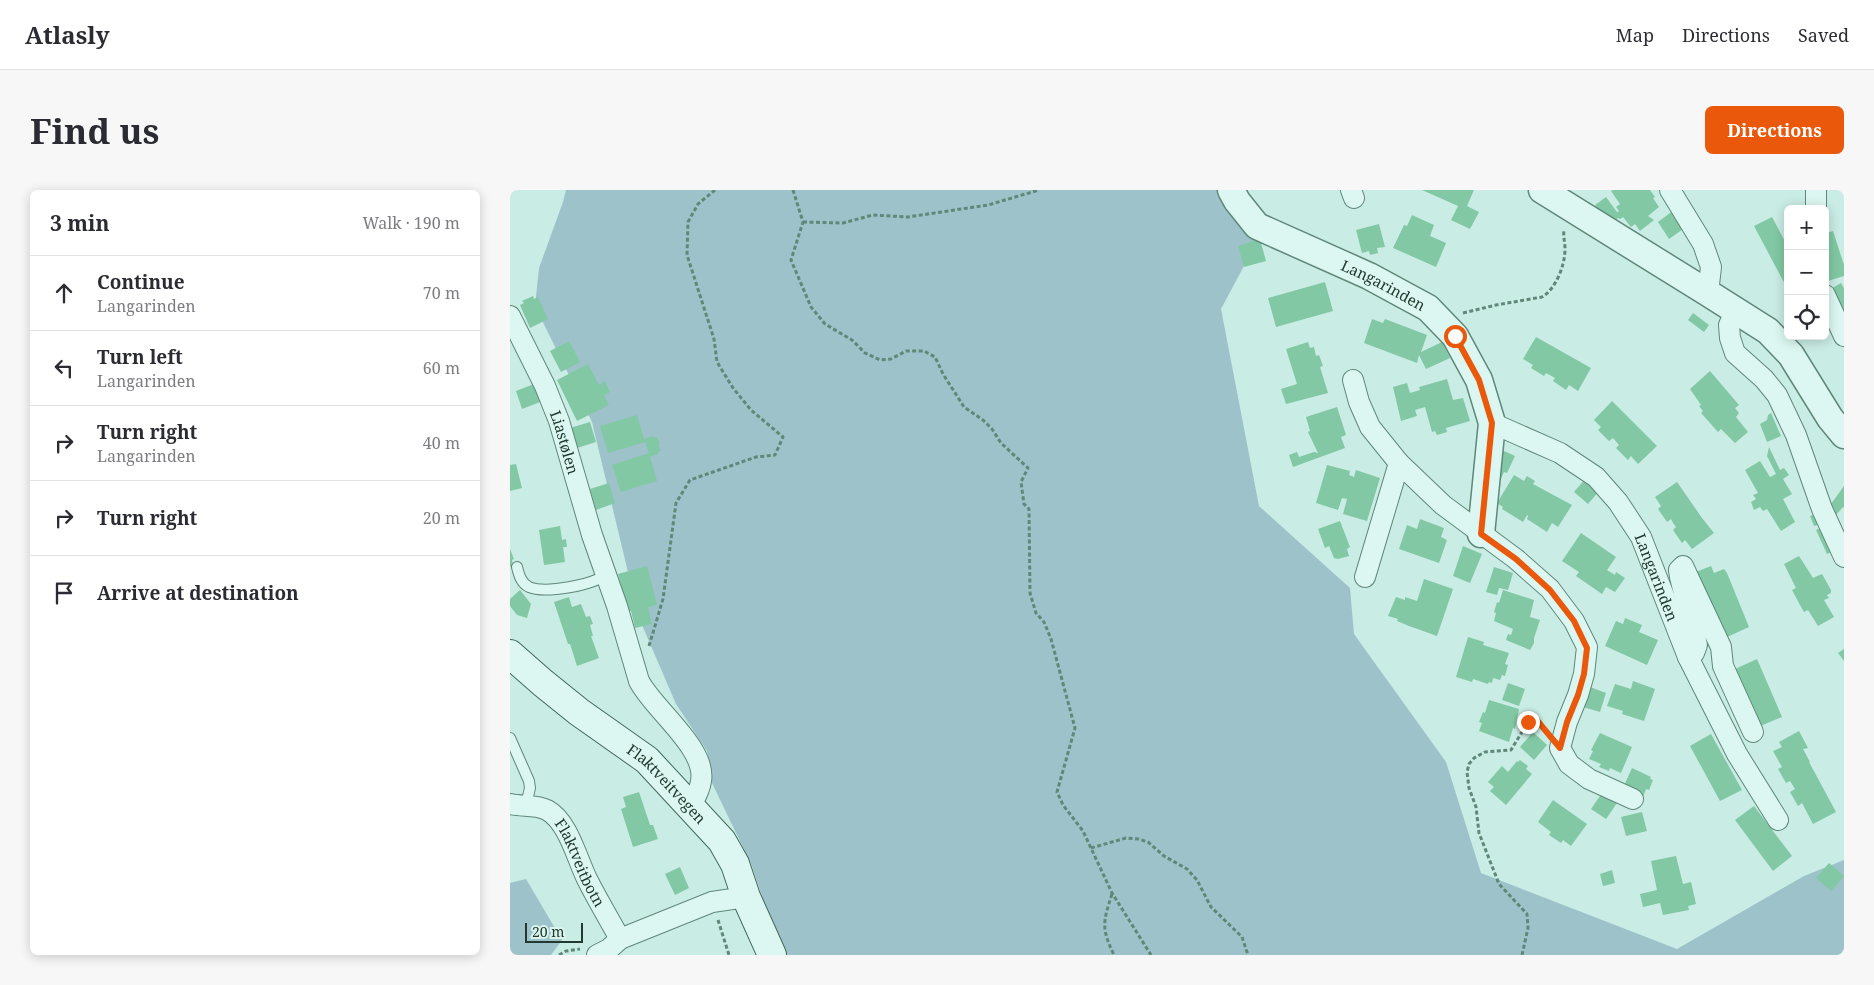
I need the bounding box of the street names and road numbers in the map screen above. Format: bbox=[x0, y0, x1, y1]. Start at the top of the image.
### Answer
street label: Langarinden bbox=[1338, 255, 1429, 315]
street label: Liastølen bbox=[546, 407, 584, 477]
street label: Langarinden bbox=[1631, 531, 1683, 624]
street label: Flaktveitvegen bbox=[623, 739, 711, 828]
street label: Flaktveitbotn bbox=[551, 814, 610, 911]

